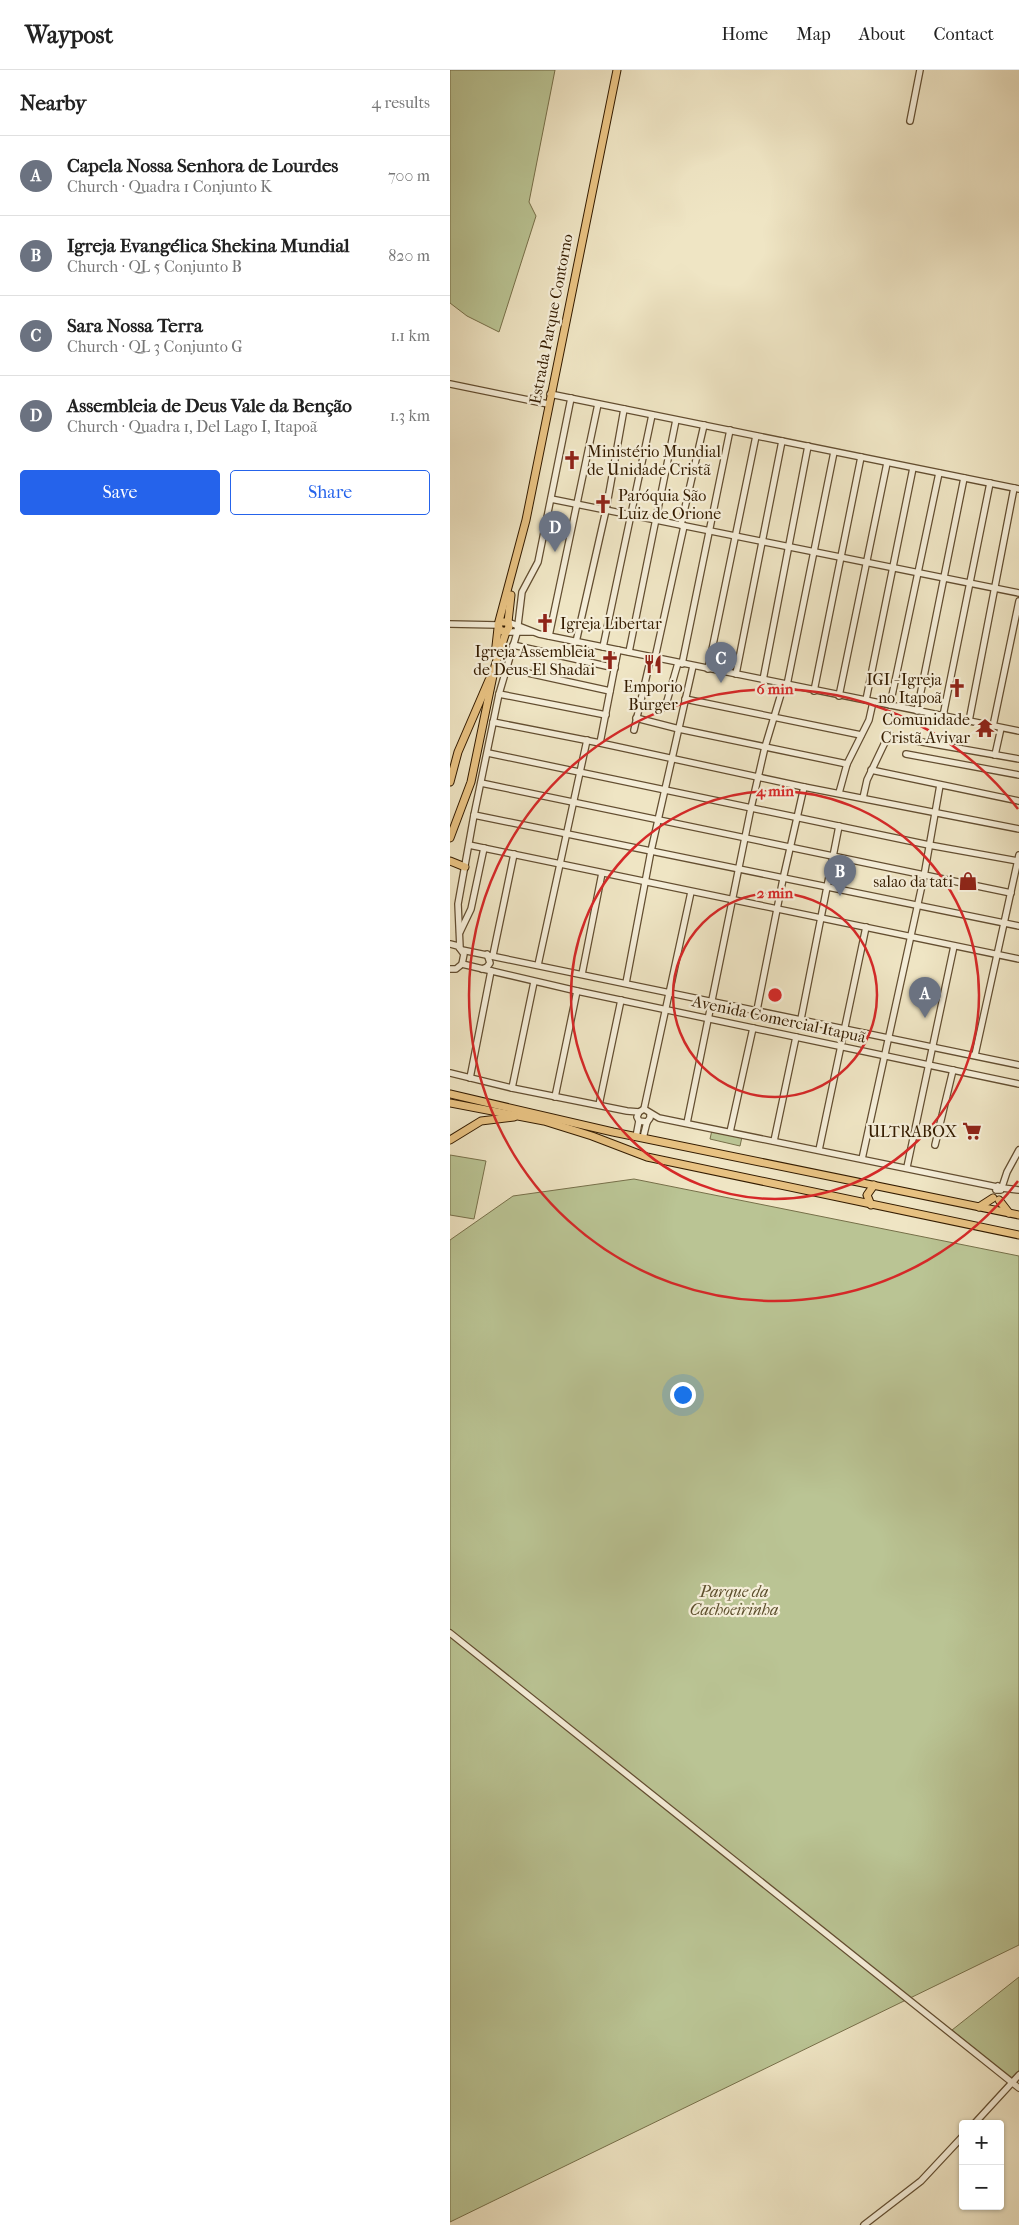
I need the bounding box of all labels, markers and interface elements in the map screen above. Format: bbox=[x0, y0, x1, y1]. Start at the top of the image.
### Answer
text: Waypost bbox=[25, 21, 113, 49]
text: Home bbox=[721, 24, 768, 45]
text: Map bbox=[796, 24, 831, 45]
text: About bbox=[859, 24, 905, 45]
text: Contact bbox=[933, 24, 994, 45]
text: Nearby bbox=[20, 91, 86, 115]
text: 4 results bbox=[372, 93, 430, 112]
text: Capela Nossa Senhora de Lourdes bbox=[67, 155, 338, 177]
text: A bbox=[31, 166, 41, 185]
text: 700 m bbox=[388, 166, 430, 185]
text: Church · Quadra 1 Conjunto K bbox=[67, 177, 272, 196]
street label: Estrada Parque Contorno bbox=[525, 232, 577, 406]
text: Igreja Evangélica Shekina Mundial bbox=[67, 235, 349, 257]
text: B bbox=[31, 246, 41, 265]
text: 820 m bbox=[388, 246, 430, 265]
text: Church · QL 5 Conjunto B bbox=[67, 257, 242, 276]
text: Sara Nossa Terra bbox=[67, 315, 203, 337]
text: C bbox=[31, 326, 41, 345]
text: 1.1 km bbox=[391, 326, 430, 345]
text: Church · QL 3 Conjunto G bbox=[67, 337, 243, 356]
text: Assembleia de Deus Vale da Benção bbox=[67, 395, 352, 417]
text: D bbox=[30, 406, 42, 425]
text: 1.3 km bbox=[390, 406, 430, 425]
text: Church · Quadra 1, Del Lago I, Itapoã bbox=[67, 417, 317, 436]
place label: Ministério Mundial de Unidade Cristã bbox=[587, 442, 721, 479]
church icon: Ministério Mundial de Unidade Cristã bbox=[561, 449, 583, 471]
button: Save bbox=[20, 470, 220, 515]
button: Share bbox=[230, 470, 430, 515]
place label: Paróquia São Luiz de Orione bbox=[618, 486, 721, 523]
church icon: Paróquia São Luiz de Orione bbox=[592, 493, 614, 515]
pin: D bbox=[539, 511, 571, 552]
church icon: Igreja Libertar bbox=[534, 612, 556, 634]
place label: Igreja Libertar bbox=[560, 614, 662, 633]
place label: Igreja Assembleia de Deus El Shadai bbox=[473, 642, 596, 679]
pin: C bbox=[705, 642, 737, 683]
church icon: Igreja Assembleia de Deus El Shadai bbox=[599, 649, 621, 671]
restaurant icon: Emporio Burger bbox=[642, 653, 664, 675]
place label: IGI - Igreja no Itapoã bbox=[866, 670, 943, 707]
place label: Emporio Burger bbox=[623, 677, 683, 714]
church icon: IGI - Igreja no Itapoã bbox=[946, 677, 968, 699]
text: 6 min bbox=[757, 680, 794, 698]
place label: Comunidade Cristã Avivar bbox=[881, 710, 970, 747]
temple icon: Comunidade Cristã Avivar bbox=[974, 717, 996, 739]
text: 4 min bbox=[755, 782, 794, 800]
pin: B bbox=[824, 855, 856, 896]
shop icon: salao da tati bbox=[957, 870, 979, 892]
place label: salao da tati bbox=[873, 872, 953, 891]
text: 2 min bbox=[757, 884, 794, 902]
pin: A bbox=[909, 977, 941, 1018]
centre of rings bbox=[766, 986, 784, 1004]
street label: Avenida Comercial Itapuã bbox=[689, 991, 868, 1047]
supermarket icon: ULTRABOX bbox=[961, 1120, 983, 1142]
place label: ULTRABOX bbox=[868, 1122, 958, 1141]
your location bbox=[670, 1382, 696, 1408]
park label: Parque da Cachoeirinha bbox=[690, 1582, 778, 1619]
map controls bbox=[959, 2120, 1004, 2210]
button: + bbox=[959, 2120, 1004, 2165]
button: − bbox=[959, 2165, 1004, 2210]

